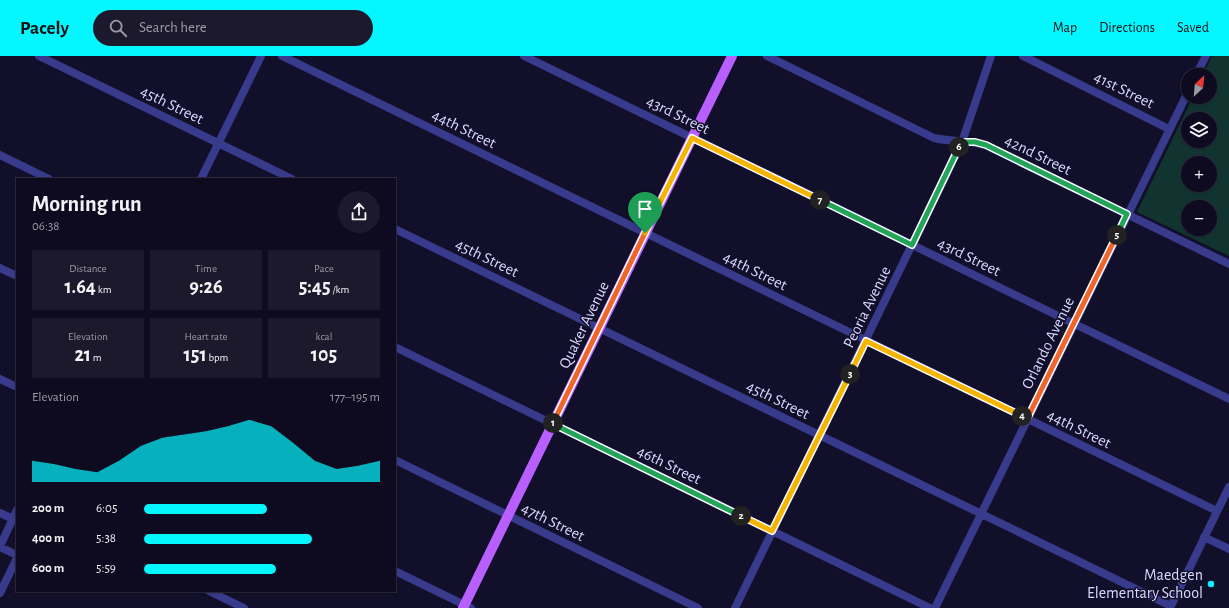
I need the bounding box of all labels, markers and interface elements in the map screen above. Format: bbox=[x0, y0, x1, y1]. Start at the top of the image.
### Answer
search box bbox=[93, 10, 373, 46]
icon: search bbox=[107, 17, 129, 39]
text: Pacely bbox=[20, 19, 69, 38]
text: Search here bbox=[139, 20, 207, 35]
text: Map bbox=[1053, 21, 1077, 35]
text: Directions bbox=[1099, 21, 1155, 35]
text: Saved bbox=[1177, 21, 1209, 35]
north arrow bbox=[1181, 68, 1217, 104]
map controls bbox=[1181, 68, 1217, 236]
street label: 41st Street bbox=[1091, 69, 1157, 111]
street label: 45th Street bbox=[138, 83, 206, 127]
street label: 43rd Street bbox=[644, 93, 712, 137]
street label: 44th Street bbox=[429, 107, 499, 151]
button: layers bbox=[1181, 112, 1217, 148]
street label: 42nd Street bbox=[1002, 132, 1074, 178]
pin: 6 bbox=[949, 137, 969, 157]
text: 6 bbox=[956, 141, 962, 152]
button: + bbox=[1181, 156, 1217, 192]
pin: 7 bbox=[810, 190, 830, 210]
button: share bbox=[338, 191, 380, 233]
pin bbox=[628, 192, 662, 233]
text: Morning run bbox=[32, 193, 142, 215]
text: 7 bbox=[818, 194, 822, 205]
icon: arrive bbox=[634, 198, 656, 220]
button: − bbox=[1181, 200, 1217, 236]
text: 06:38 bbox=[32, 220, 59, 233]
pin: 5 bbox=[1107, 225, 1127, 245]
text: 5 bbox=[1115, 229, 1119, 240]
street label: 43rd Street bbox=[935, 235, 1003, 279]
street label: 45th Street bbox=[453, 236, 521, 280]
street label: 44th Street bbox=[720, 249, 790, 293]
text: Distance bbox=[69, 263, 107, 274]
text: Time bbox=[195, 263, 217, 274]
text: Pace bbox=[314, 263, 334, 274]
street label: Peoria Avenue bbox=[840, 264, 894, 350]
text: 1.64 bbox=[64, 277, 96, 297]
text: 9:26 bbox=[189, 277, 223, 297]
text: 5:45 bbox=[299, 277, 331, 297]
street label: Quaker Avenue bbox=[556, 279, 613, 371]
text: km bbox=[96, 284, 112, 295]
text: /km bbox=[331, 284, 349, 295]
street label: Orlando Avenue bbox=[1019, 294, 1077, 392]
text: Elevation bbox=[68, 331, 108, 342]
text: Heart rate bbox=[184, 331, 228, 342]
text: kcal bbox=[316, 331, 332, 342]
text: 21 bbox=[74, 345, 91, 365]
text: 151 bbox=[184, 345, 207, 365]
text: 105 bbox=[311, 345, 337, 365]
text: m bbox=[91, 352, 102, 363]
text: bpm bbox=[207, 352, 228, 363]
pin: 3 bbox=[840, 364, 860, 384]
text: 3 bbox=[848, 368, 852, 379]
street label: 45th Street bbox=[744, 378, 812, 422]
text: Elevation bbox=[32, 391, 79, 404]
text: 177–195 m bbox=[330, 391, 380, 404]
pin: 4 bbox=[1012, 406, 1032, 426]
street label: 44th Street bbox=[1044, 407, 1114, 451]
text: 4 bbox=[1019, 410, 1025, 421]
pin: 1 bbox=[543, 413, 563, 433]
text: 1 bbox=[551, 417, 555, 428]
street label: 46th Street bbox=[635, 443, 703, 487]
street label: 47th Street bbox=[519, 500, 587, 544]
text: 200 m bbox=[32, 502, 64, 515]
text: 6:05 bbox=[96, 502, 117, 515]
pin: 2 bbox=[731, 506, 751, 526]
text: 2 bbox=[738, 510, 744, 521]
text: 400 m bbox=[32, 532, 65, 545]
text: 5:38 bbox=[96, 532, 116, 545]
text: 600 m bbox=[32, 562, 64, 575]
text: 5:59 bbox=[96, 562, 116, 575]
place label: Maedgen Elementary School bbox=[1087, 567, 1203, 602]
marker: Maedgen Elementary School bbox=[1206, 579, 1216, 589]

